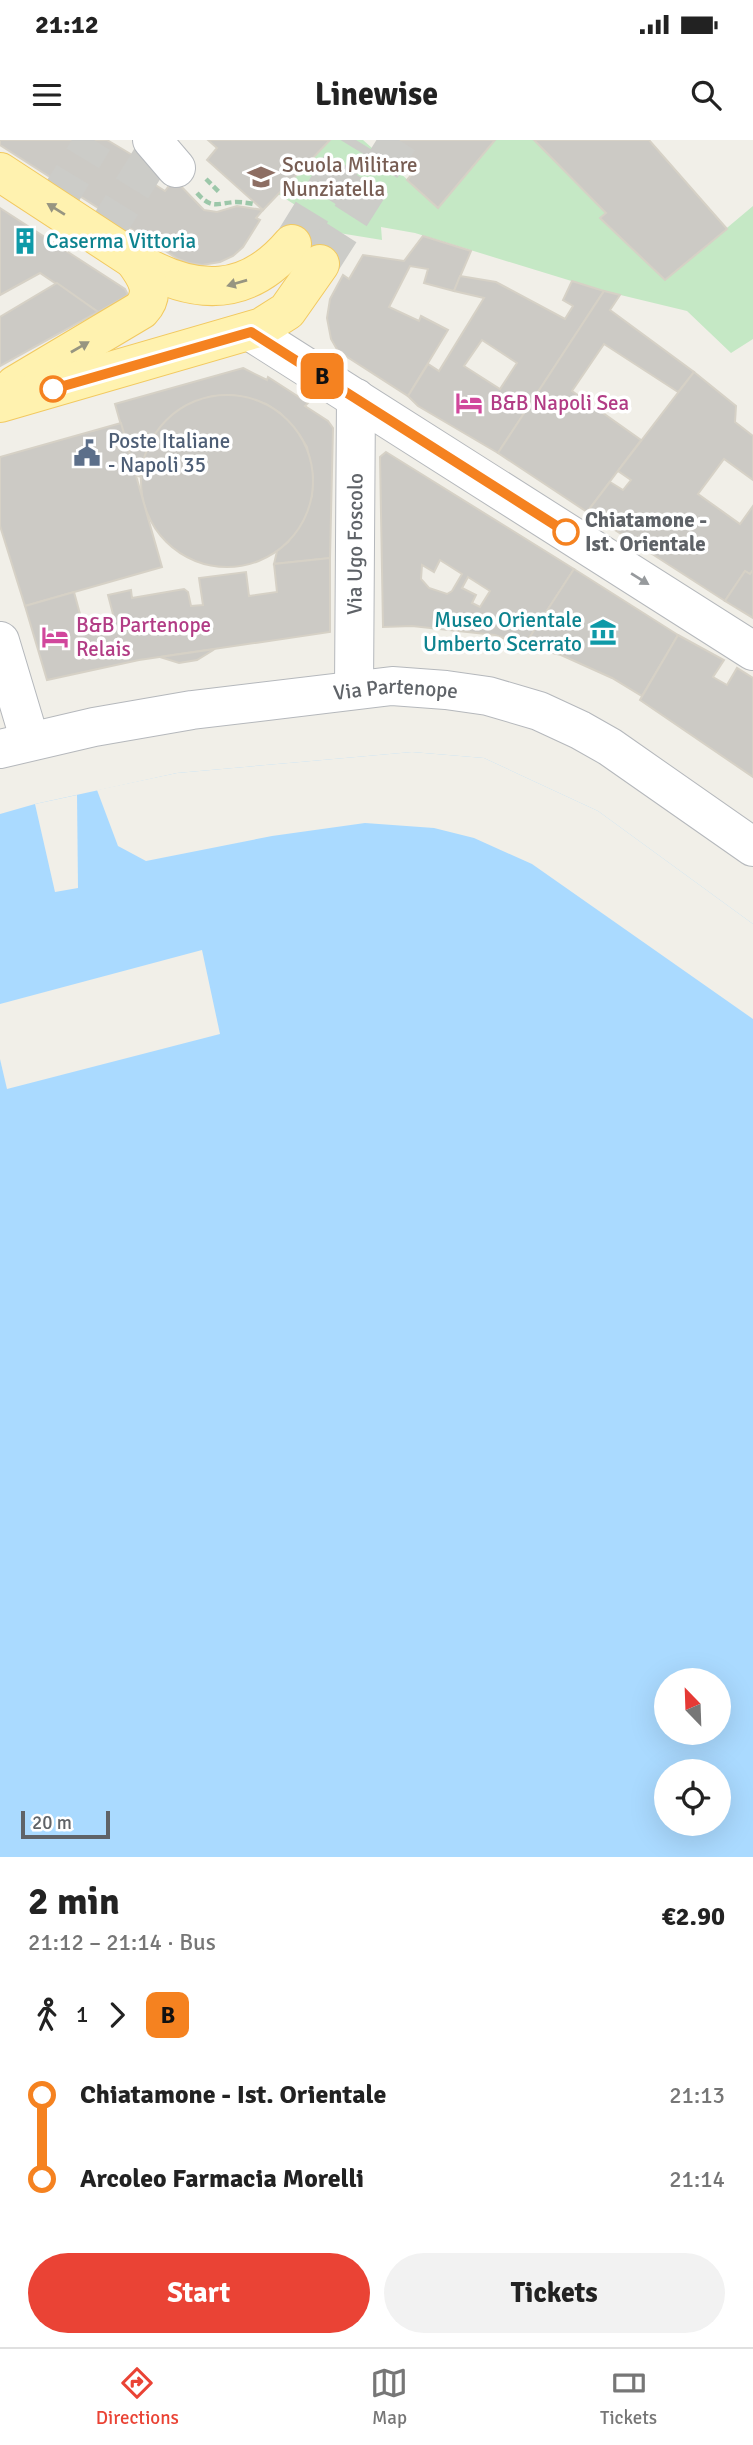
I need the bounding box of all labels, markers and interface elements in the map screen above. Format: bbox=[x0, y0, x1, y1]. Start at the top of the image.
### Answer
text: 21:12 bbox=[35, 9, 99, 41]
text: Linewise bbox=[315, 75, 438, 114]
icon: menu bbox=[28, 76, 66, 114]
icon: search bbox=[687, 76, 725, 114]
place label: Scuola Militare Nunziatella bbox=[282, 152, 418, 202]
school or university icon: Scuola Militare Nunziatella bbox=[246, 162, 276, 192]
one-way arrow bbox=[47, 202, 66, 215]
building icon: Caserma Vittoria bbox=[10, 226, 40, 256]
place label: Caserma Vittoria bbox=[46, 228, 196, 254]
one-way arrow bbox=[226, 278, 247, 288]
one-way arrow bbox=[71, 340, 90, 353]
line badge: B bbox=[299, 353, 345, 399]
text: B bbox=[315, 361, 329, 391]
unlabelled marker bbox=[40, 376, 66, 402]
hotel icon: B&B Napoli Sea bbox=[454, 388, 484, 418]
place label: B&B Napoli Sea bbox=[490, 390, 629, 416]
place label: Poste Italiane - Napoli 35 bbox=[108, 428, 230, 478]
public building icon: Poste Italiane - Napoli 35 bbox=[72, 438, 102, 468]
street label: Via Ugo Foscolo bbox=[342, 473, 368, 615]
place label: Chiatamone - Ist. Orientale bbox=[585, 507, 707, 557]
marker: Chiatamone - Ist. Orientale bbox=[553, 519, 579, 545]
one-way arrow bbox=[630, 572, 649, 585]
place label: Museo Orientale Umberto Scerrato bbox=[423, 607, 582, 657]
place label: B&B Partenope Relais bbox=[76, 612, 211, 662]
museum icon: Museo Orientale Umberto Scerrato bbox=[588, 617, 618, 647]
hotel icon: B&B Partenope Relais bbox=[40, 622, 70, 652]
street label: Via Partenope bbox=[332, 673, 460, 706]
north arrow bbox=[654, 1668, 732, 1745]
map controls bbox=[654, 1668, 731, 1836]
button: locate bbox=[654, 1759, 731, 1836]
scale bar bbox=[21, 1808, 110, 1840]
text: 20 m bbox=[32, 1811, 72, 1835]
text: 2 min bbox=[28, 1878, 120, 1925]
text: €2.90 bbox=[661, 1901, 725, 1933]
text: 21:12 – 21:14 · Bus bbox=[28, 1928, 216, 1957]
icon: walk bbox=[28, 1996, 66, 2034]
icon: forward bbox=[98, 1996, 136, 2034]
text: 1 bbox=[76, 2000, 88, 2029]
text: B bbox=[160, 2000, 175, 2030]
text: Chiatamone - Ist. Orientale bbox=[80, 2079, 386, 2111]
text: 21:13 bbox=[669, 2081, 725, 2110]
text: Arcoleo Farmacia Morelli bbox=[80, 2163, 364, 2195]
text: 21:14 bbox=[669, 2165, 725, 2194]
button: Start bbox=[28, 2253, 370, 2333]
button: Tickets bbox=[384, 2253, 725, 2333]
tab: Directions bbox=[96, 2364, 179, 2430]
tab: Map bbox=[370, 2364, 408, 2430]
tab: Tickets bbox=[600, 2364, 657, 2430]

